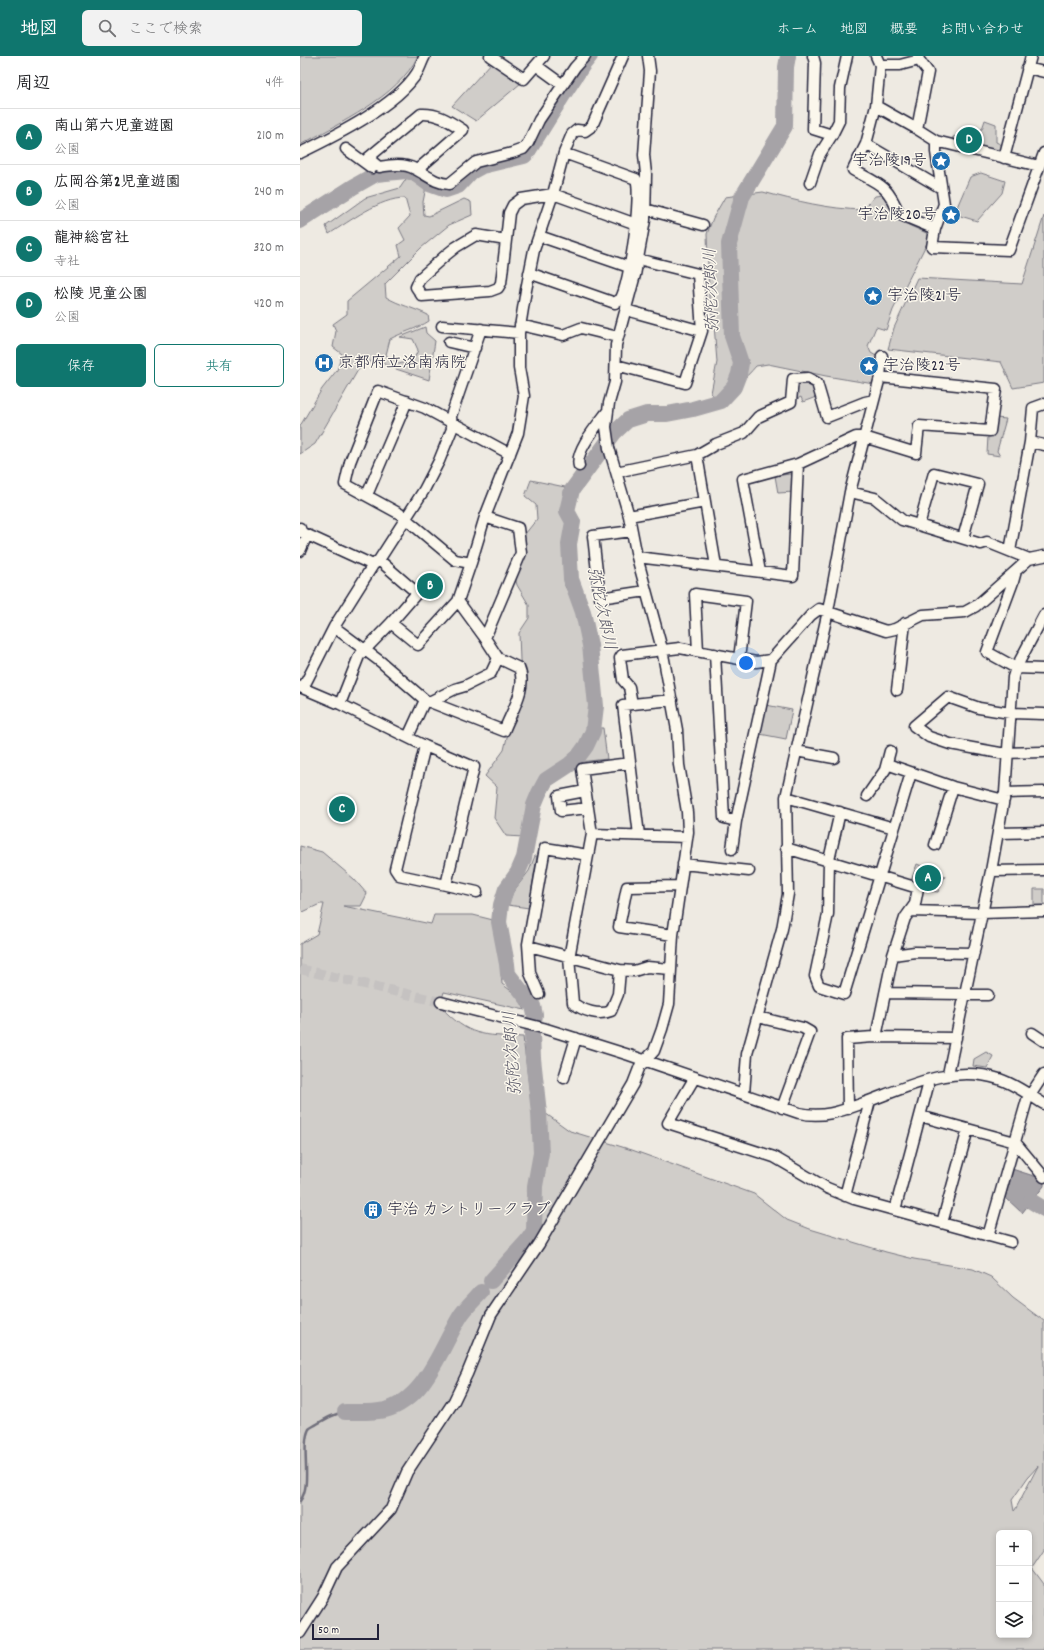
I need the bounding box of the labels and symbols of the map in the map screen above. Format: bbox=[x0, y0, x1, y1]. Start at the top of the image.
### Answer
pin: D bbox=[956, 125, 982, 155]
place label: 宇治陵19号 bbox=[852, 150, 927, 173]
place icon: 宇治陵19号 bbox=[930, 150, 952, 172]
place label: 宇治陵20号 bbox=[857, 204, 937, 227]
place icon: 宇治陵20号 bbox=[940, 204, 962, 226]
water label: 弥陀次郎川 bbox=[700, 247, 726, 333]
place icon: 宇治陵21号 bbox=[862, 285, 884, 307]
place label: 宇治陵21号 bbox=[887, 285, 962, 308]
hospital icon: 京都府立洛南病院 bbox=[313, 352, 335, 374]
place label: 京都府立洛南病院 bbox=[338, 352, 466, 375]
place icon: 宇治陵22号 bbox=[858, 355, 880, 377]
place label: 宇治陵22号 bbox=[883, 355, 961, 378]
water label: 弥陀次郎川 bbox=[579, 565, 621, 653]
pin: B bbox=[417, 571, 443, 601]
your location bbox=[736, 653, 756, 673]
pin: C bbox=[329, 794, 355, 824]
pin: A bbox=[915, 863, 941, 893]
water label: 弥陀次郎川 bbox=[499, 1010, 529, 1096]
building icon: 宇治 カントリークラブ bbox=[362, 1199, 384, 1221]
place label: 宇治 カントリークラブ bbox=[387, 1199, 551, 1222]
scale bar bbox=[312, 1622, 379, 1641]

